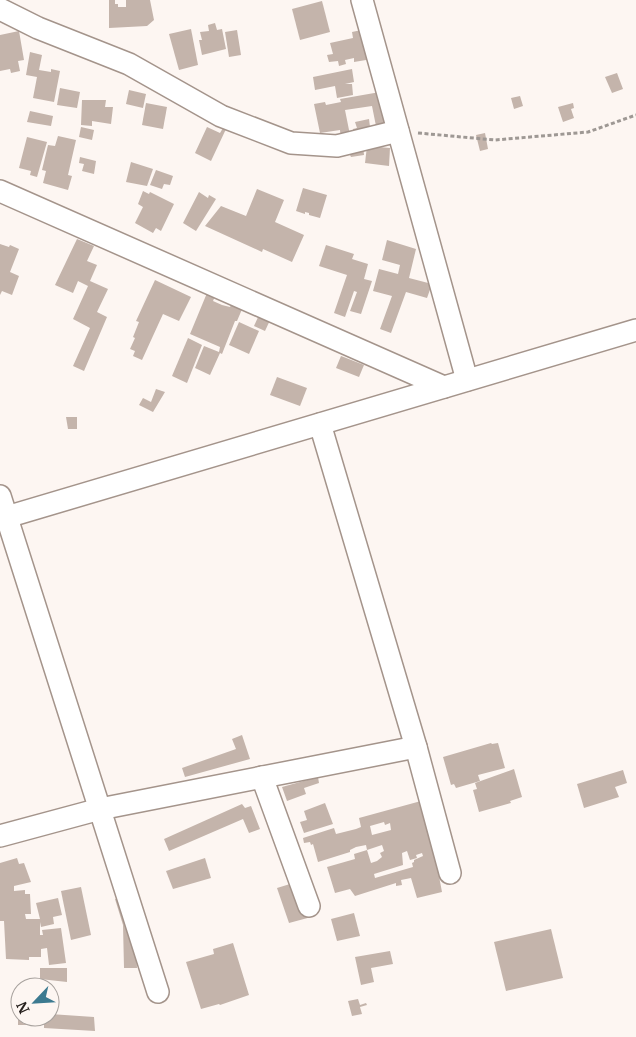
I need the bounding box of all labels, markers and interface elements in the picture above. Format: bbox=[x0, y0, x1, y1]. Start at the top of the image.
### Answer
north arrow bbox=[10, 977, 60, 1027]
text: N bbox=[13, 999, 34, 1016]

